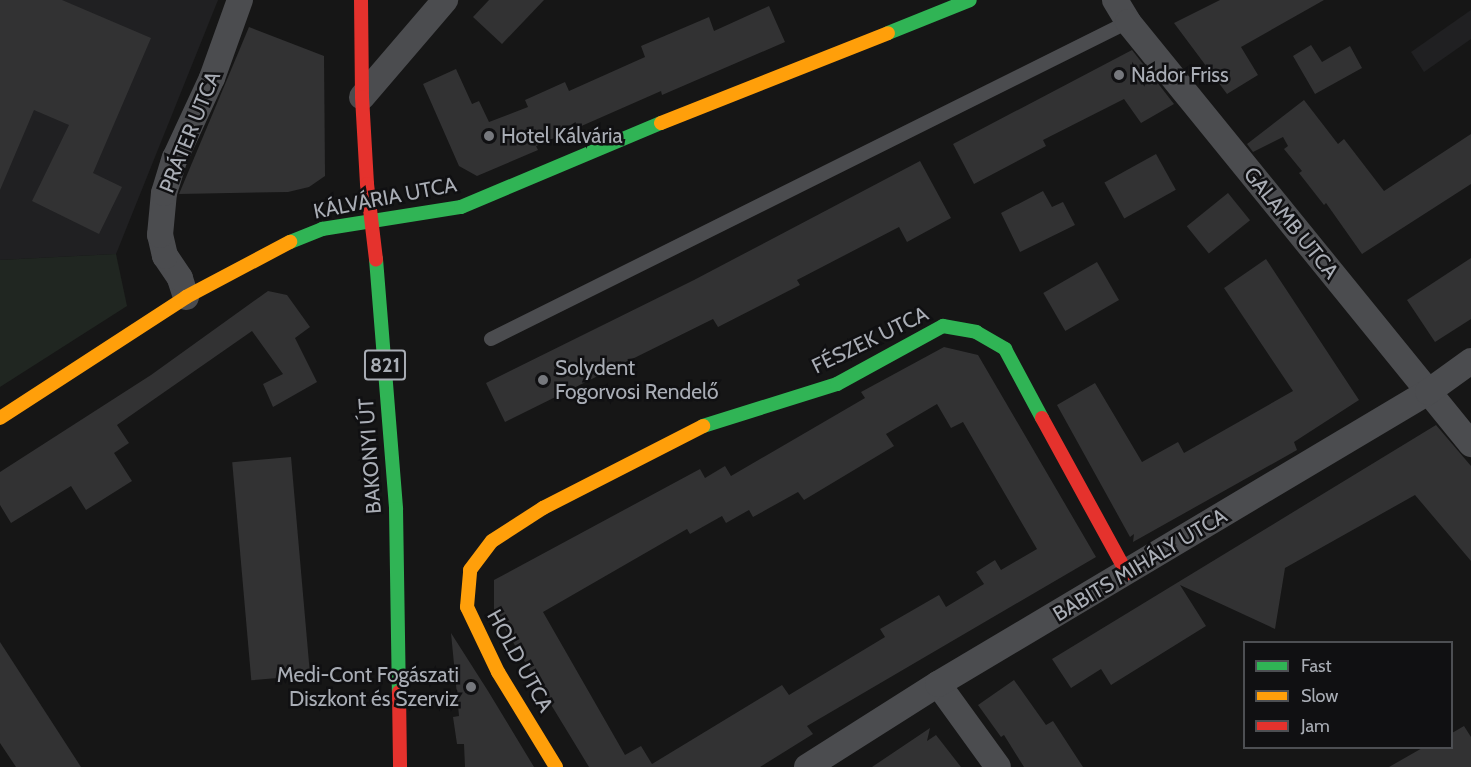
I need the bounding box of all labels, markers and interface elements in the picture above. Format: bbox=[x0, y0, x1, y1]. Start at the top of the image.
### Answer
place label: Nádor Friss bbox=[1131, 62, 1229, 88]
street label: PRÁTER UTCA bbox=[154, 68, 226, 196]
marker: Nádor Friss bbox=[1112, 68, 1126, 82]
place label: Hotel Kálvária bbox=[501, 123, 623, 149]
marker: Hotel Kálvária bbox=[482, 129, 496, 143]
street label: GALAMB UTCA bbox=[1238, 162, 1344, 284]
street label: KÁLVÁRIA UTCA bbox=[311, 172, 459, 224]
street label: FÉSZEK UTCA bbox=[808, 301, 932, 379]
road number: 821 bbox=[362, 348, 408, 382]
place label: Solydent Fogorvosi Rendelő bbox=[555, 355, 718, 405]
marker: Solydent Fogorvosi Rendelő bbox=[536, 373, 550, 387]
street label: BAKONYI ÚT bbox=[353, 397, 387, 515]
street label: BABITS MIHÁLY UTCA bbox=[1048, 503, 1232, 627]
street label: HOLD UTCA bbox=[482, 605, 558, 717]
legend bbox=[1243, 641, 1453, 749]
text: Fast bbox=[1301, 655, 1332, 677]
place label: Medi-Cont Fogászati Diszkont és Szerviz bbox=[277, 662, 459, 712]
marker: Medi-Cont Fogászati Diszkont és Szerviz bbox=[464, 680, 478, 694]
text: Slow bbox=[1301, 685, 1338, 707]
text: Jam bbox=[1301, 715, 1330, 737]

